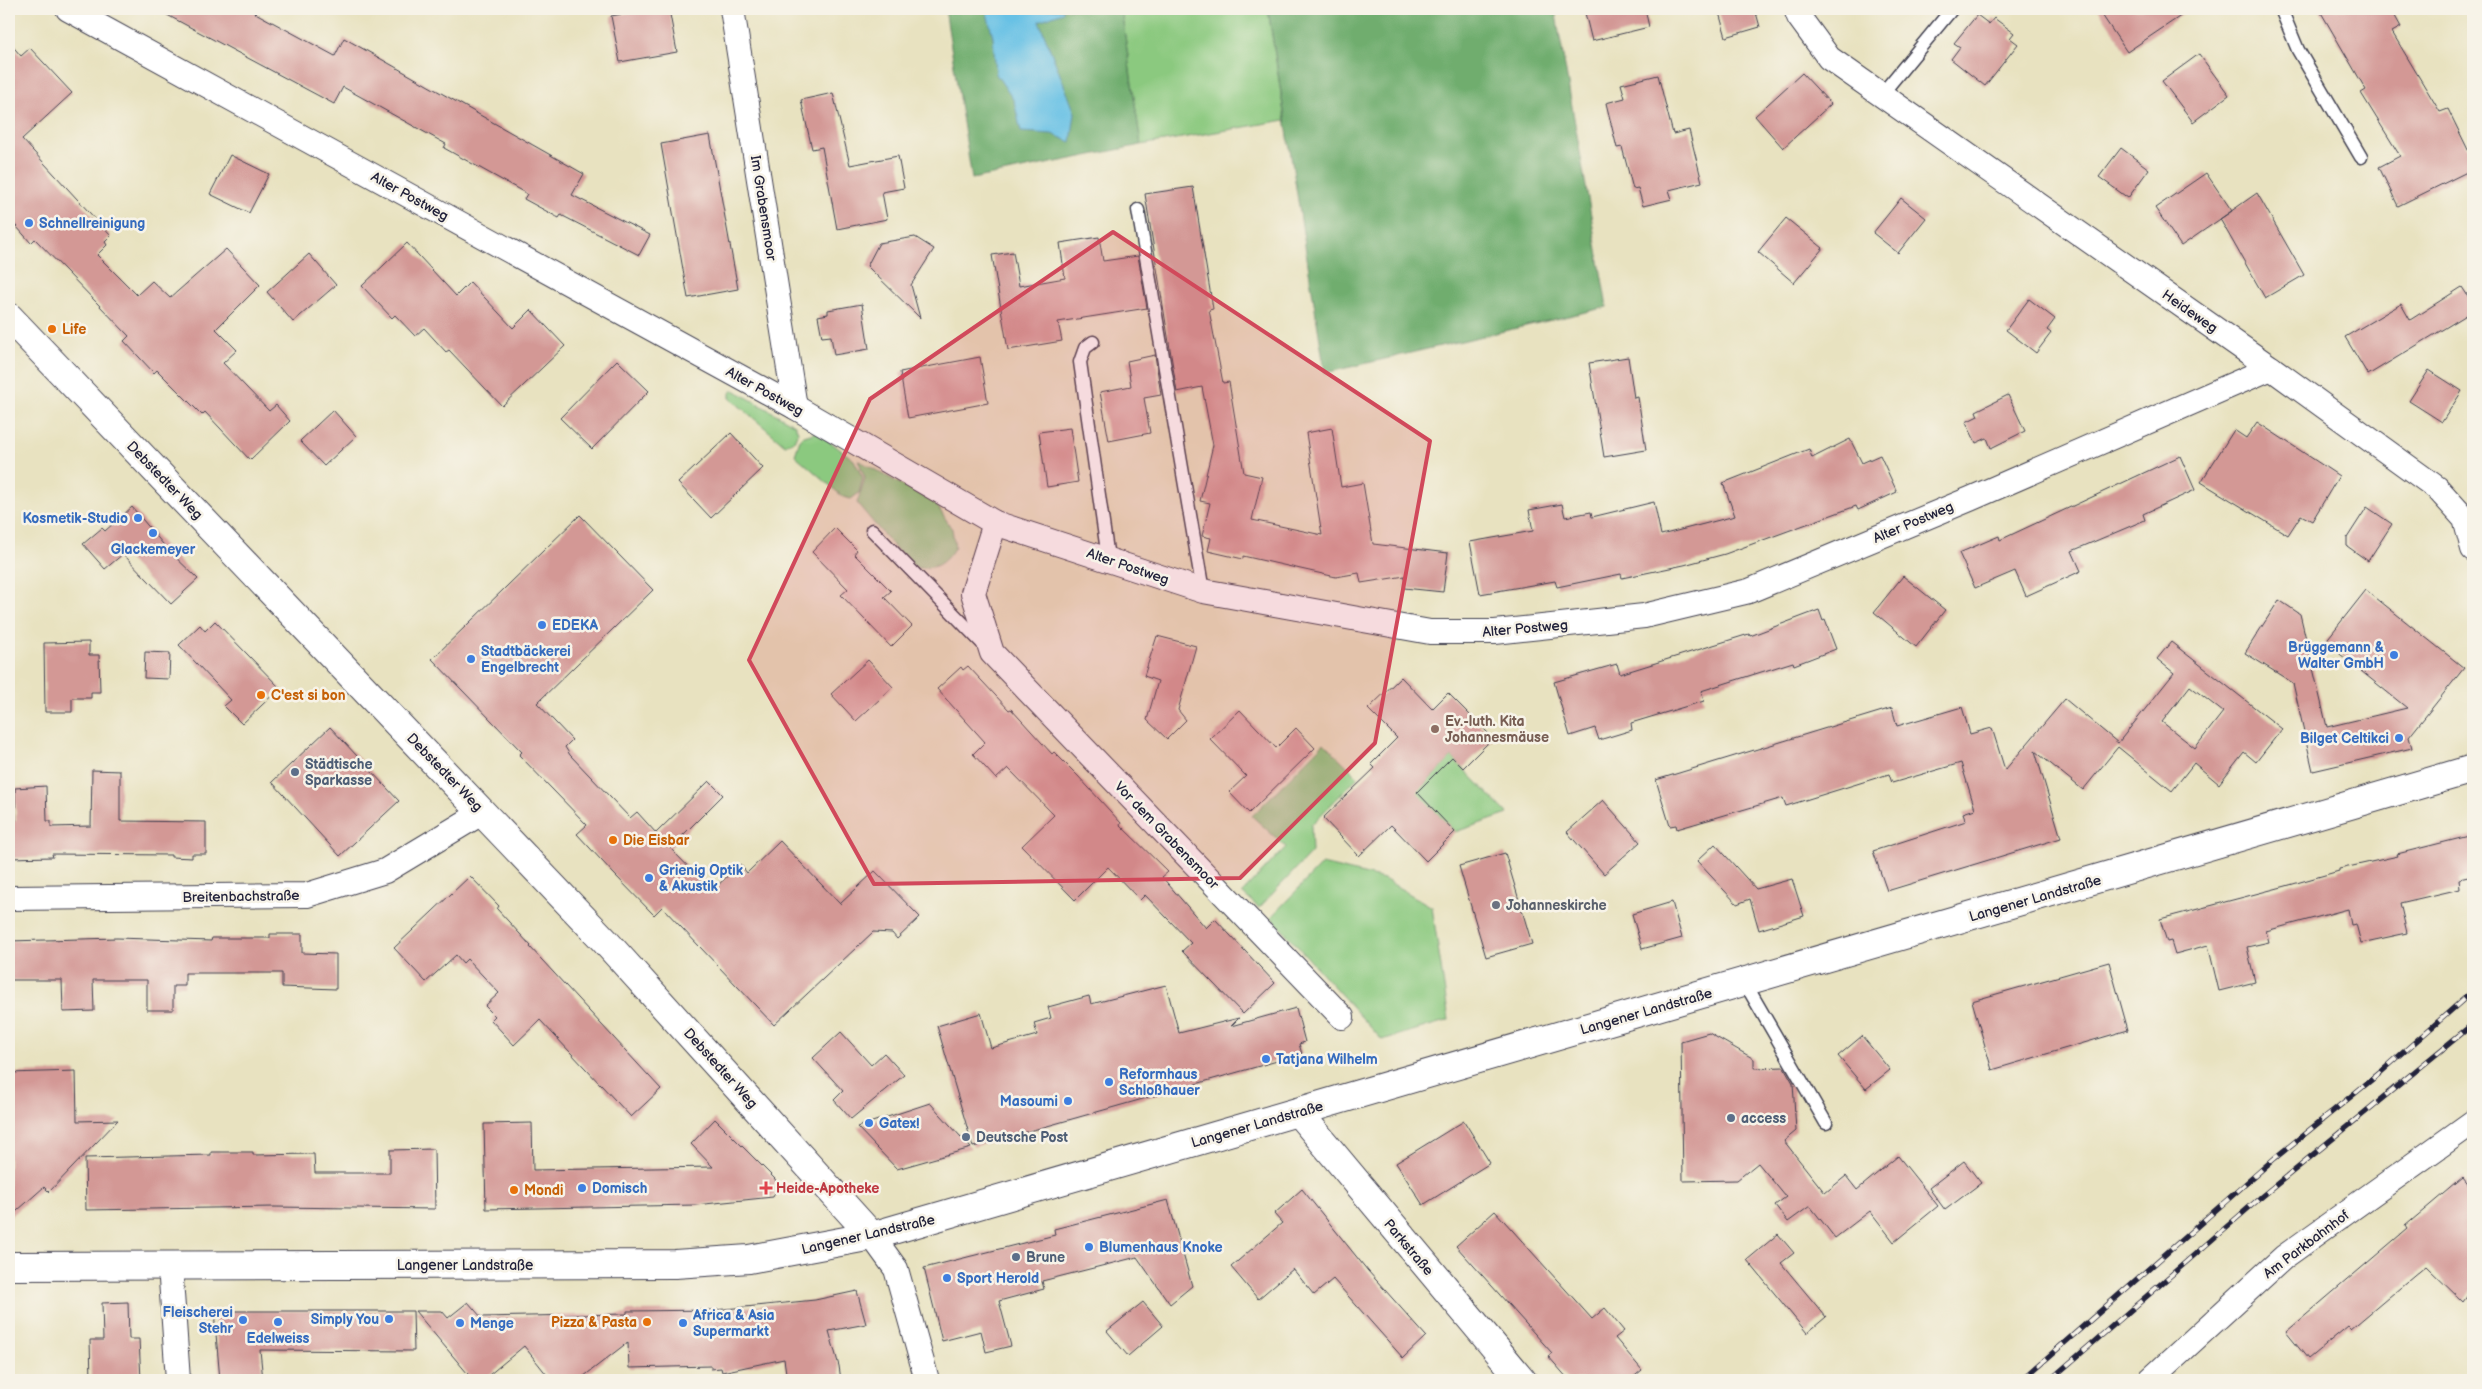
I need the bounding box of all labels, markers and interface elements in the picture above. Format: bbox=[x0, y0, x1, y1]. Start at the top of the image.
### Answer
street label: Im Grabensmoor bbox=[747, 154, 780, 263]
street label: Alter Postweg bbox=[368, 168, 451, 225]
place label: Schnellreinigung bbox=[39, 215, 145, 232]
marker: Schnellreinigung bbox=[23, 217, 35, 229]
street label: Heideweg bbox=[2159, 286, 2221, 337]
place label: Life bbox=[62, 321, 86, 338]
marker: Life bbox=[46, 323, 58, 335]
street label: Alter Postweg bbox=[723, 363, 806, 420]
street label: Debstedter Weg bbox=[123, 438, 206, 523]
street label: Alter Postweg bbox=[1870, 498, 1956, 547]
place label: Kosmetik-Studio bbox=[22, 510, 128, 527]
marker: Kosmetik-Studio bbox=[132, 512, 144, 524]
marker: Glackemeyer bbox=[147, 527, 159, 539]
place label: Glackemeyer bbox=[111, 541, 196, 558]
street label: Alter Postweg bbox=[1085, 544, 1171, 588]
street label: Alter Postweg bbox=[1482, 616, 1569, 641]
place label: EDEKA bbox=[552, 617, 598, 634]
marker: EDEKA bbox=[536, 619, 548, 631]
place label: Brüggemann & Walter GmbH bbox=[2288, 639, 2384, 672]
place label: Stadtbäckerei Engelbrecht bbox=[481, 643, 571, 676]
marker: Brüggemann & Walter GmbH bbox=[2388, 649, 2400, 661]
marker: Stadtbäckerei Engelbrecht bbox=[465, 653, 477, 665]
place label: C'est si bon bbox=[271, 687, 346, 704]
marker: C'est si bon bbox=[255, 689, 267, 701]
place label: Ev.-luth. Kita Johannesmäuse bbox=[1445, 713, 1549, 746]
marker: Ev.-luth. Kita Johannesmäuse bbox=[1429, 723, 1441, 735]
street label: Debstedter Weg bbox=[403, 730, 486, 815]
place label: Bilget Celtikci bbox=[2300, 730, 2389, 747]
marker: Bilget Celtikci bbox=[2393, 732, 2405, 744]
place label: Städtische Sparkasse bbox=[305, 756, 373, 789]
marker: Städtische Sparkasse bbox=[289, 766, 301, 778]
street label: Vor dem Grabensmoor bbox=[1111, 778, 1223, 893]
place label: Die Eisbar bbox=[623, 832, 690, 849]
marker: Die Eisbar bbox=[607, 834, 619, 846]
place label: Grienig Optik & Akustik bbox=[659, 862, 744, 895]
marker: Grienig Optik & Akustik bbox=[643, 872, 655, 884]
street label: Langener Landstraße bbox=[1967, 872, 2103, 925]
street label: Breitenbachstraße bbox=[182, 887, 300, 906]
place label: Johanneskirche bbox=[1506, 897, 1607, 914]
marker: Johanneskirche bbox=[1490, 899, 1502, 911]
street label: Langener Landstraße bbox=[1578, 985, 1714, 1038]
street label: Debstedter Weg bbox=[680, 1025, 761, 1112]
place label: Tatjana Wilhelm bbox=[1276, 1051, 1378, 1068]
marker: Tatjana Wilhelm bbox=[1260, 1053, 1272, 1065]
place label: Reformhaus Schloßhauer bbox=[1119, 1066, 1200, 1099]
marker: Reformhaus Schloßhauer bbox=[1103, 1076, 1115, 1088]
place label: Masoumi bbox=[1000, 1093, 1058, 1110]
marker: Masoumi bbox=[1062, 1095, 1074, 1107]
street label: Langener Landstraße bbox=[1189, 1098, 1325, 1151]
place label: access bbox=[1741, 1110, 1786, 1127]
marker: access bbox=[1725, 1112, 1737, 1124]
place label: Gatex! bbox=[879, 1115, 920, 1132]
marker: Gatex! bbox=[863, 1117, 875, 1129]
place label: Deutsche Post bbox=[976, 1129, 1068, 1146]
marker: Deutsche Post bbox=[960, 1131, 972, 1143]
place label: Domisch bbox=[592, 1180, 647, 1197]
place label: Heide-Apotheke bbox=[776, 1180, 879, 1197]
place label: Mondi bbox=[524, 1182, 563, 1199]
marker: Domisch bbox=[576, 1182, 588, 1194]
marker: Heide-Apotheke bbox=[760, 1182, 772, 1194]
marker: Mondi bbox=[508, 1184, 520, 1196]
street label: Am Parkbahnhof bbox=[2260, 1206, 2353, 1282]
street label: Langener Landstraße bbox=[800, 1211, 936, 1258]
street label: Parkstraße bbox=[1380, 1216, 1437, 1279]
place label: Blumenhaus Knoke bbox=[1099, 1239, 1223, 1256]
marker: Blumenhaus Knoke bbox=[1083, 1241, 1095, 1253]
place label: Brune bbox=[1026, 1249, 1065, 1266]
marker: Brune bbox=[1010, 1251, 1022, 1263]
street label: Langener Landstraße bbox=[397, 1257, 533, 1274]
place label: Sport Herold bbox=[957, 1270, 1039, 1287]
marker: Sport Herold bbox=[941, 1272, 953, 1284]
place label: Fleischerei Stehr bbox=[163, 1304, 233, 1337]
place label: Africa & Asia Supermarkt bbox=[692, 1307, 775, 1340]
place label: Simply You bbox=[311, 1311, 379, 1328]
marker: Simply You bbox=[383, 1313, 395, 1325]
marker: Fleischerei Stehr bbox=[237, 1314, 249, 1326]
place label: Pizza & Pasta bbox=[551, 1314, 637, 1331]
place label: Menge bbox=[470, 1315, 514, 1332]
marker: Edelweiss bbox=[272, 1316, 284, 1328]
marker: Pizza & Pasta bbox=[641, 1316, 653, 1328]
marker: Menge bbox=[454, 1317, 466, 1329]
marker: Africa & Asia Supermarkt bbox=[677, 1317, 689, 1329]
place label: Edelweiss bbox=[247, 1330, 310, 1347]

